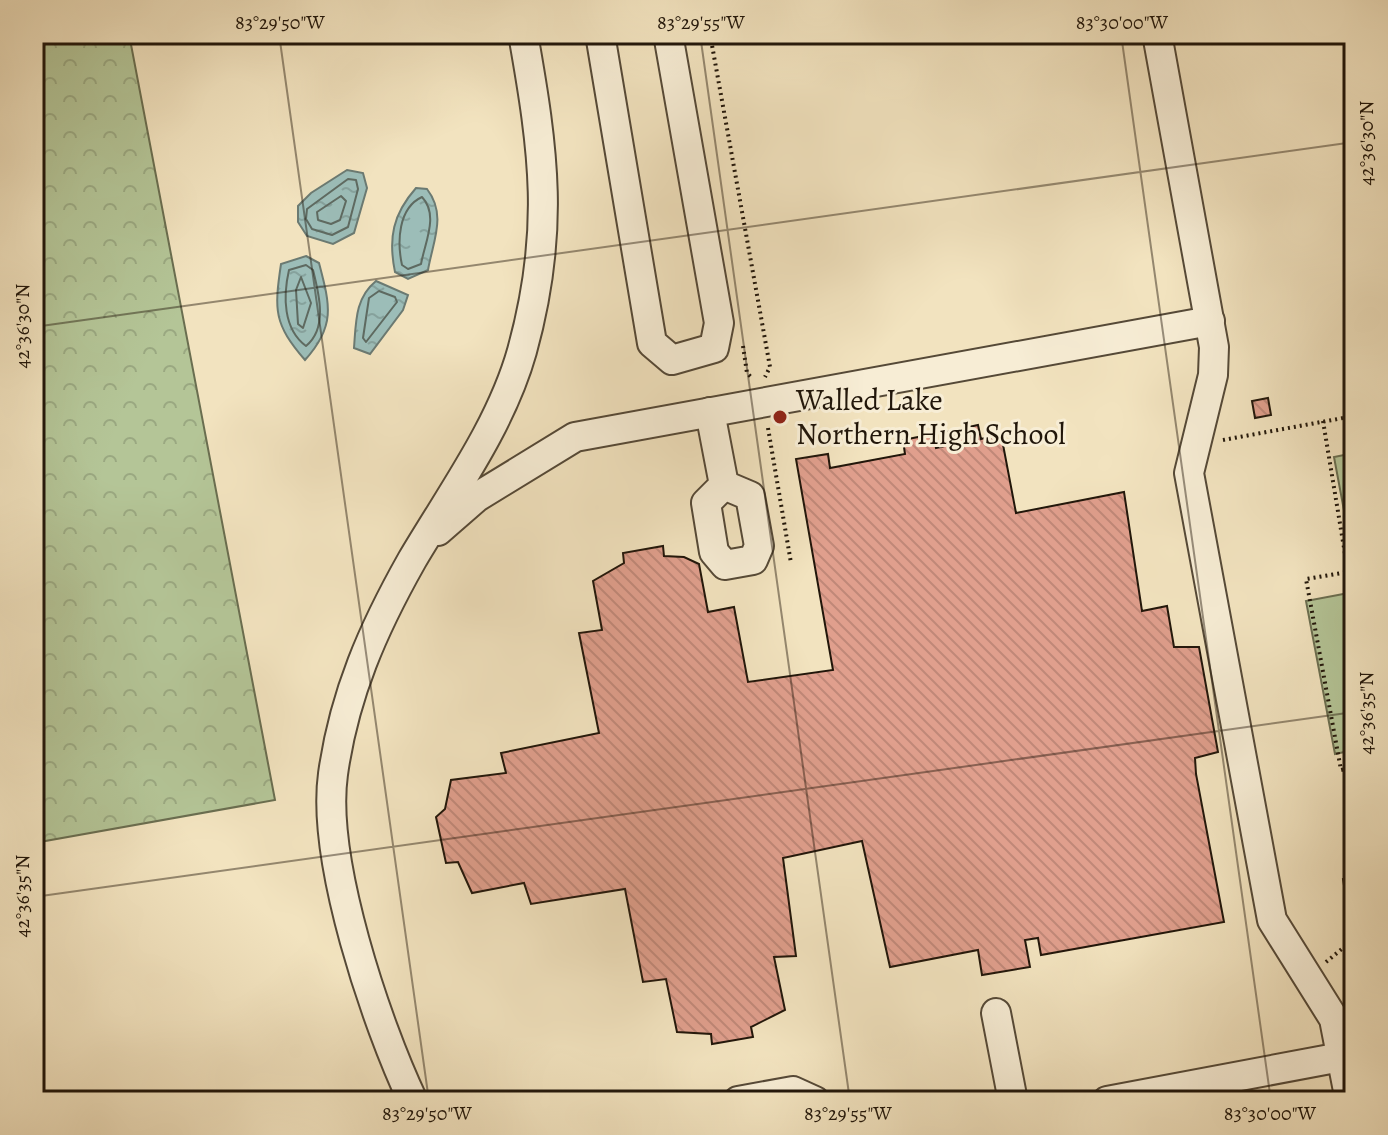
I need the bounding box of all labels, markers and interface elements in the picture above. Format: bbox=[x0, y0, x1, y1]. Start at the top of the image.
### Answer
text: 83°29'50"W bbox=[235, 9, 325, 36]
text: 83°29'55"W bbox=[657, 9, 745, 36]
text: 83°30'00"W bbox=[1076, 9, 1169, 36]
text: 42°36'30"N bbox=[1353, 101, 1380, 186]
text: 42°36'30"N bbox=[9, 284, 36, 369]
place label: Walled Lake Northern High School bbox=[795, 380, 1066, 454]
marker: Walled Lake Northern High School bbox=[771, 408, 789, 426]
text: 42°36'35"N bbox=[1353, 672, 1380, 754]
text: 42°36'35"N bbox=[9, 855, 36, 937]
text: 83°29'50"W bbox=[382, 1100, 472, 1127]
text: 83°29'55"W bbox=[804, 1100, 892, 1127]
text: 83°30'00"W bbox=[1224, 1100, 1317, 1127]

